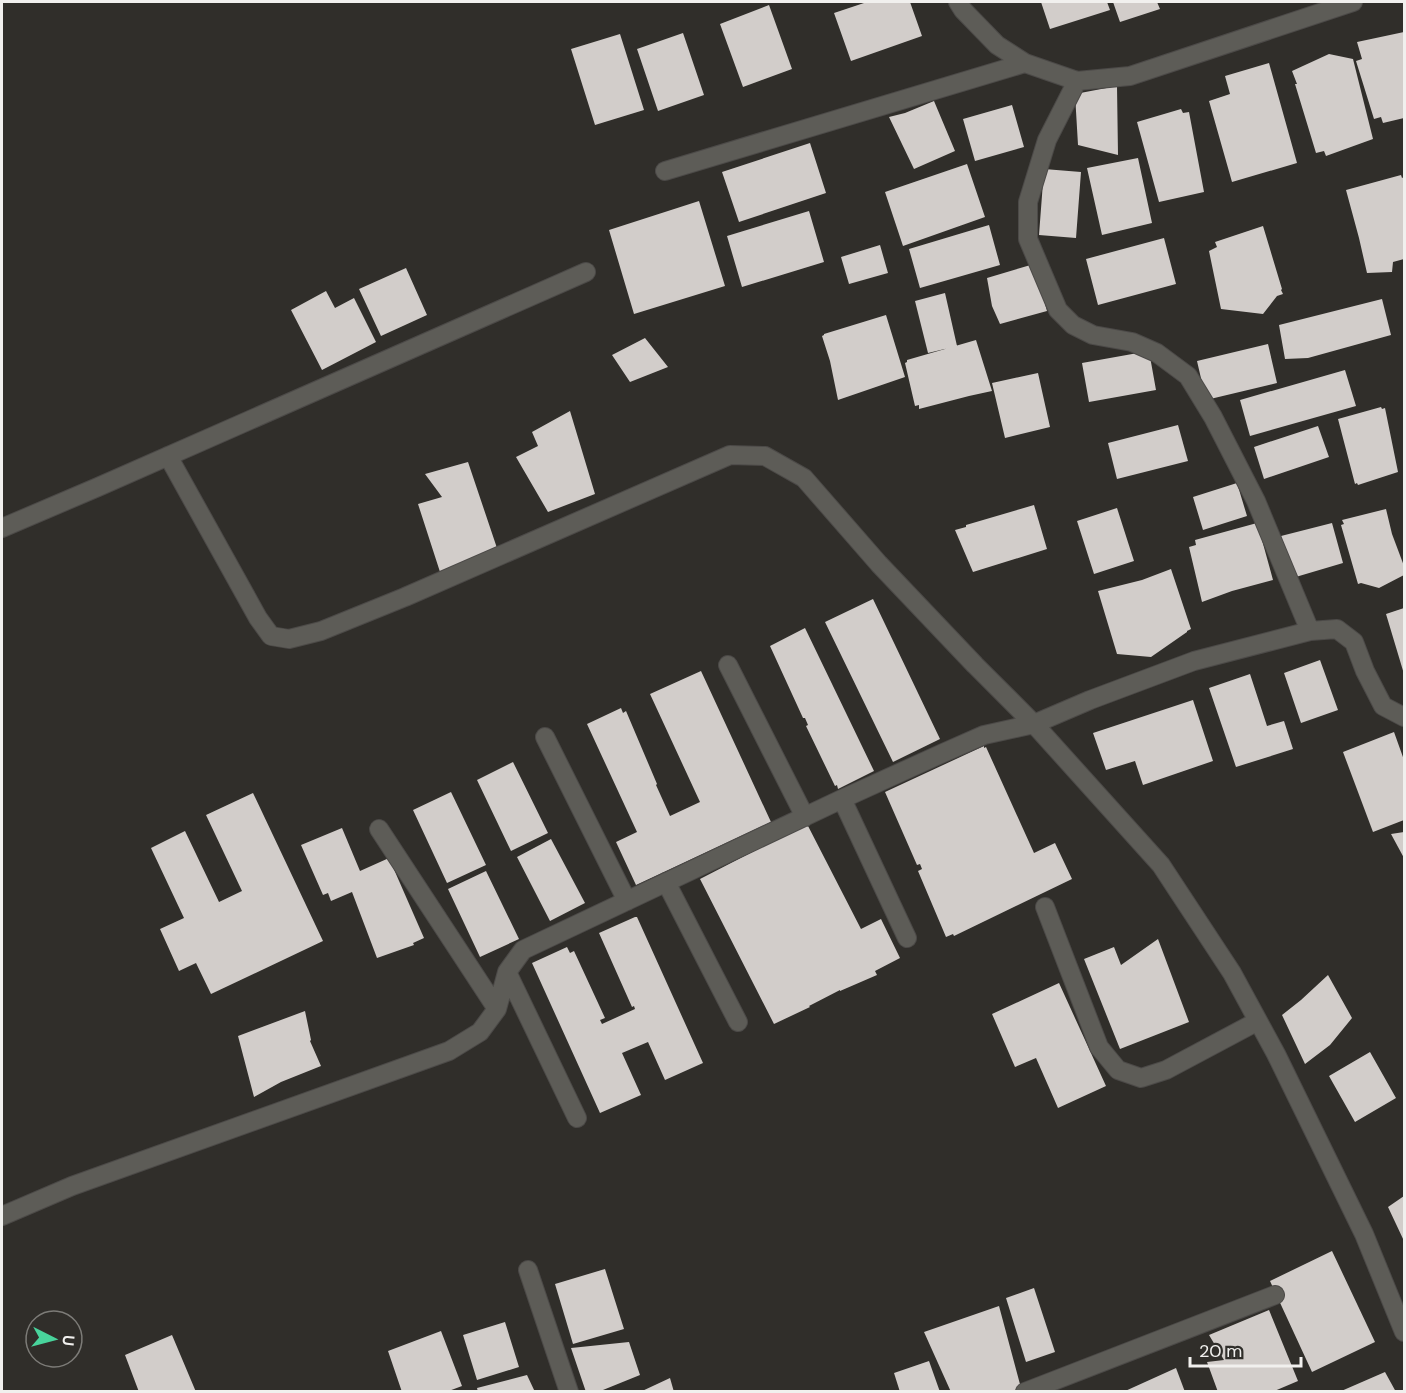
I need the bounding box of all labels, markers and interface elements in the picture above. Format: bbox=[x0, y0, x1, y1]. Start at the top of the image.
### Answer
north arrow bbox=[24, 1309, 84, 1369]
scale bar bbox=[1190, 1330, 1301, 1368]
text: U bbox=[57, 1334, 79, 1347]
text: 20 m bbox=[1199, 1339, 1242, 1363]

